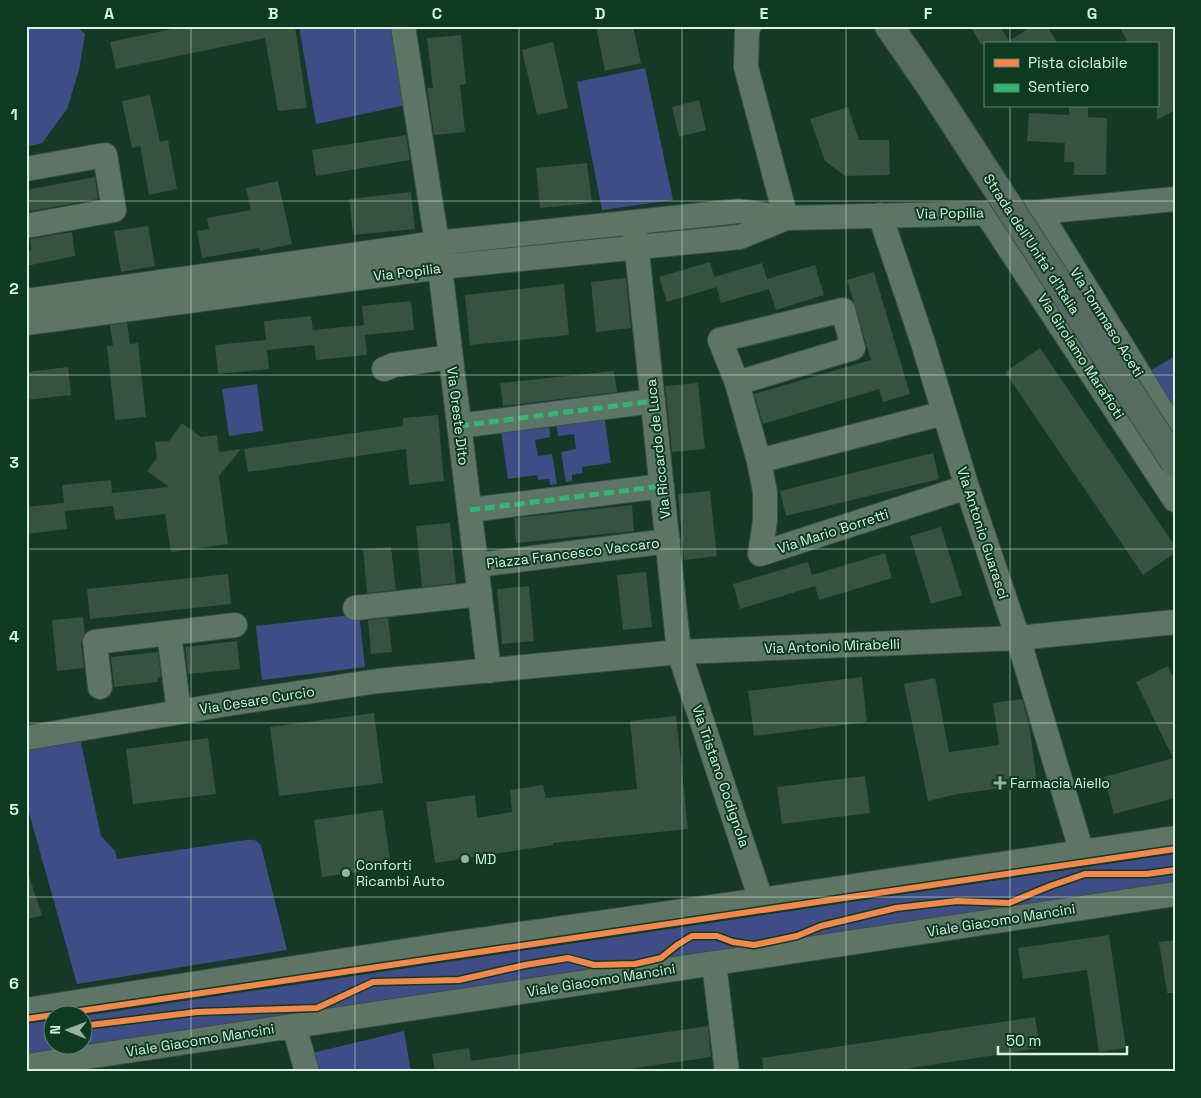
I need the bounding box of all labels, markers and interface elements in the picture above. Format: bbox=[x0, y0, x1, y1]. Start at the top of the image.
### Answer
text: A bbox=[104, 3, 114, 24]
text: B bbox=[268, 3, 278, 24]
text: C bbox=[432, 3, 442, 24]
text: D bbox=[595, 3, 605, 24]
text: E bbox=[760, 3, 769, 24]
text: F bbox=[924, 3, 933, 24]
text: G bbox=[1087, 3, 1097, 24]
legend bbox=[984, 42, 1158, 108]
text: Pista ciclabile bbox=[1028, 53, 1128, 72]
text: Sentiero bbox=[1028, 77, 1089, 96]
text: 1 bbox=[10, 104, 18, 125]
street label: Strada dell'Unita' d'Italia bbox=[980, 170, 1084, 318]
street label: Via Popilia bbox=[916, 203, 984, 223]
street label: Via Popilia bbox=[372, 259, 442, 285]
street label: Via Tommaso Aceti bbox=[1066, 264, 1148, 380]
text: 2 bbox=[9, 278, 19, 299]
street label: Via Girolamo Marafioti bbox=[1034, 290, 1128, 422]
street label: Via Oreste Dito bbox=[443, 366, 473, 466]
street label: Via Riccardo de Luca bbox=[642, 378, 674, 520]
text: 3 bbox=[9, 452, 19, 473]
street label: Via Antonio Guarasci bbox=[953, 465, 1013, 601]
street label: Via Mario Borretti bbox=[775, 505, 891, 557]
street label: Piazza Francesco Vaccaro bbox=[485, 533, 661, 573]
text: 4 bbox=[9, 626, 19, 647]
street label: Via Antonio Mirabelli bbox=[764, 635, 900, 657]
street label: Via Cesare Curcio bbox=[198, 682, 316, 718]
street label: Via Tristano Codignola bbox=[688, 702, 754, 850]
place label: Farmacia Aiello bbox=[1010, 774, 1110, 792]
marker: Farmacia Aiello bbox=[994, 777, 1006, 789]
text: 5 bbox=[9, 799, 19, 820]
place label: MD bbox=[475, 850, 496, 868]
marker: MD bbox=[459, 853, 471, 865]
place label: Conforti Ricambi Auto bbox=[356, 856, 445, 890]
marker: Conforti Ricambi Auto bbox=[340, 867, 352, 879]
street label: Viale Giacomo Mancini bbox=[926, 899, 1076, 941]
street label: Viale Giacomo Mancini bbox=[526, 959, 676, 1001]
text: 6 bbox=[9, 973, 19, 994]
north arrow bbox=[42, 1006, 92, 1056]
street label: Viale Giacomo Mancini bbox=[125, 1019, 275, 1061]
scale bar bbox=[998, 1023, 1127, 1055]
text: N bbox=[46, 1025, 64, 1035]
text: 50 m bbox=[1006, 1031, 1041, 1050]

